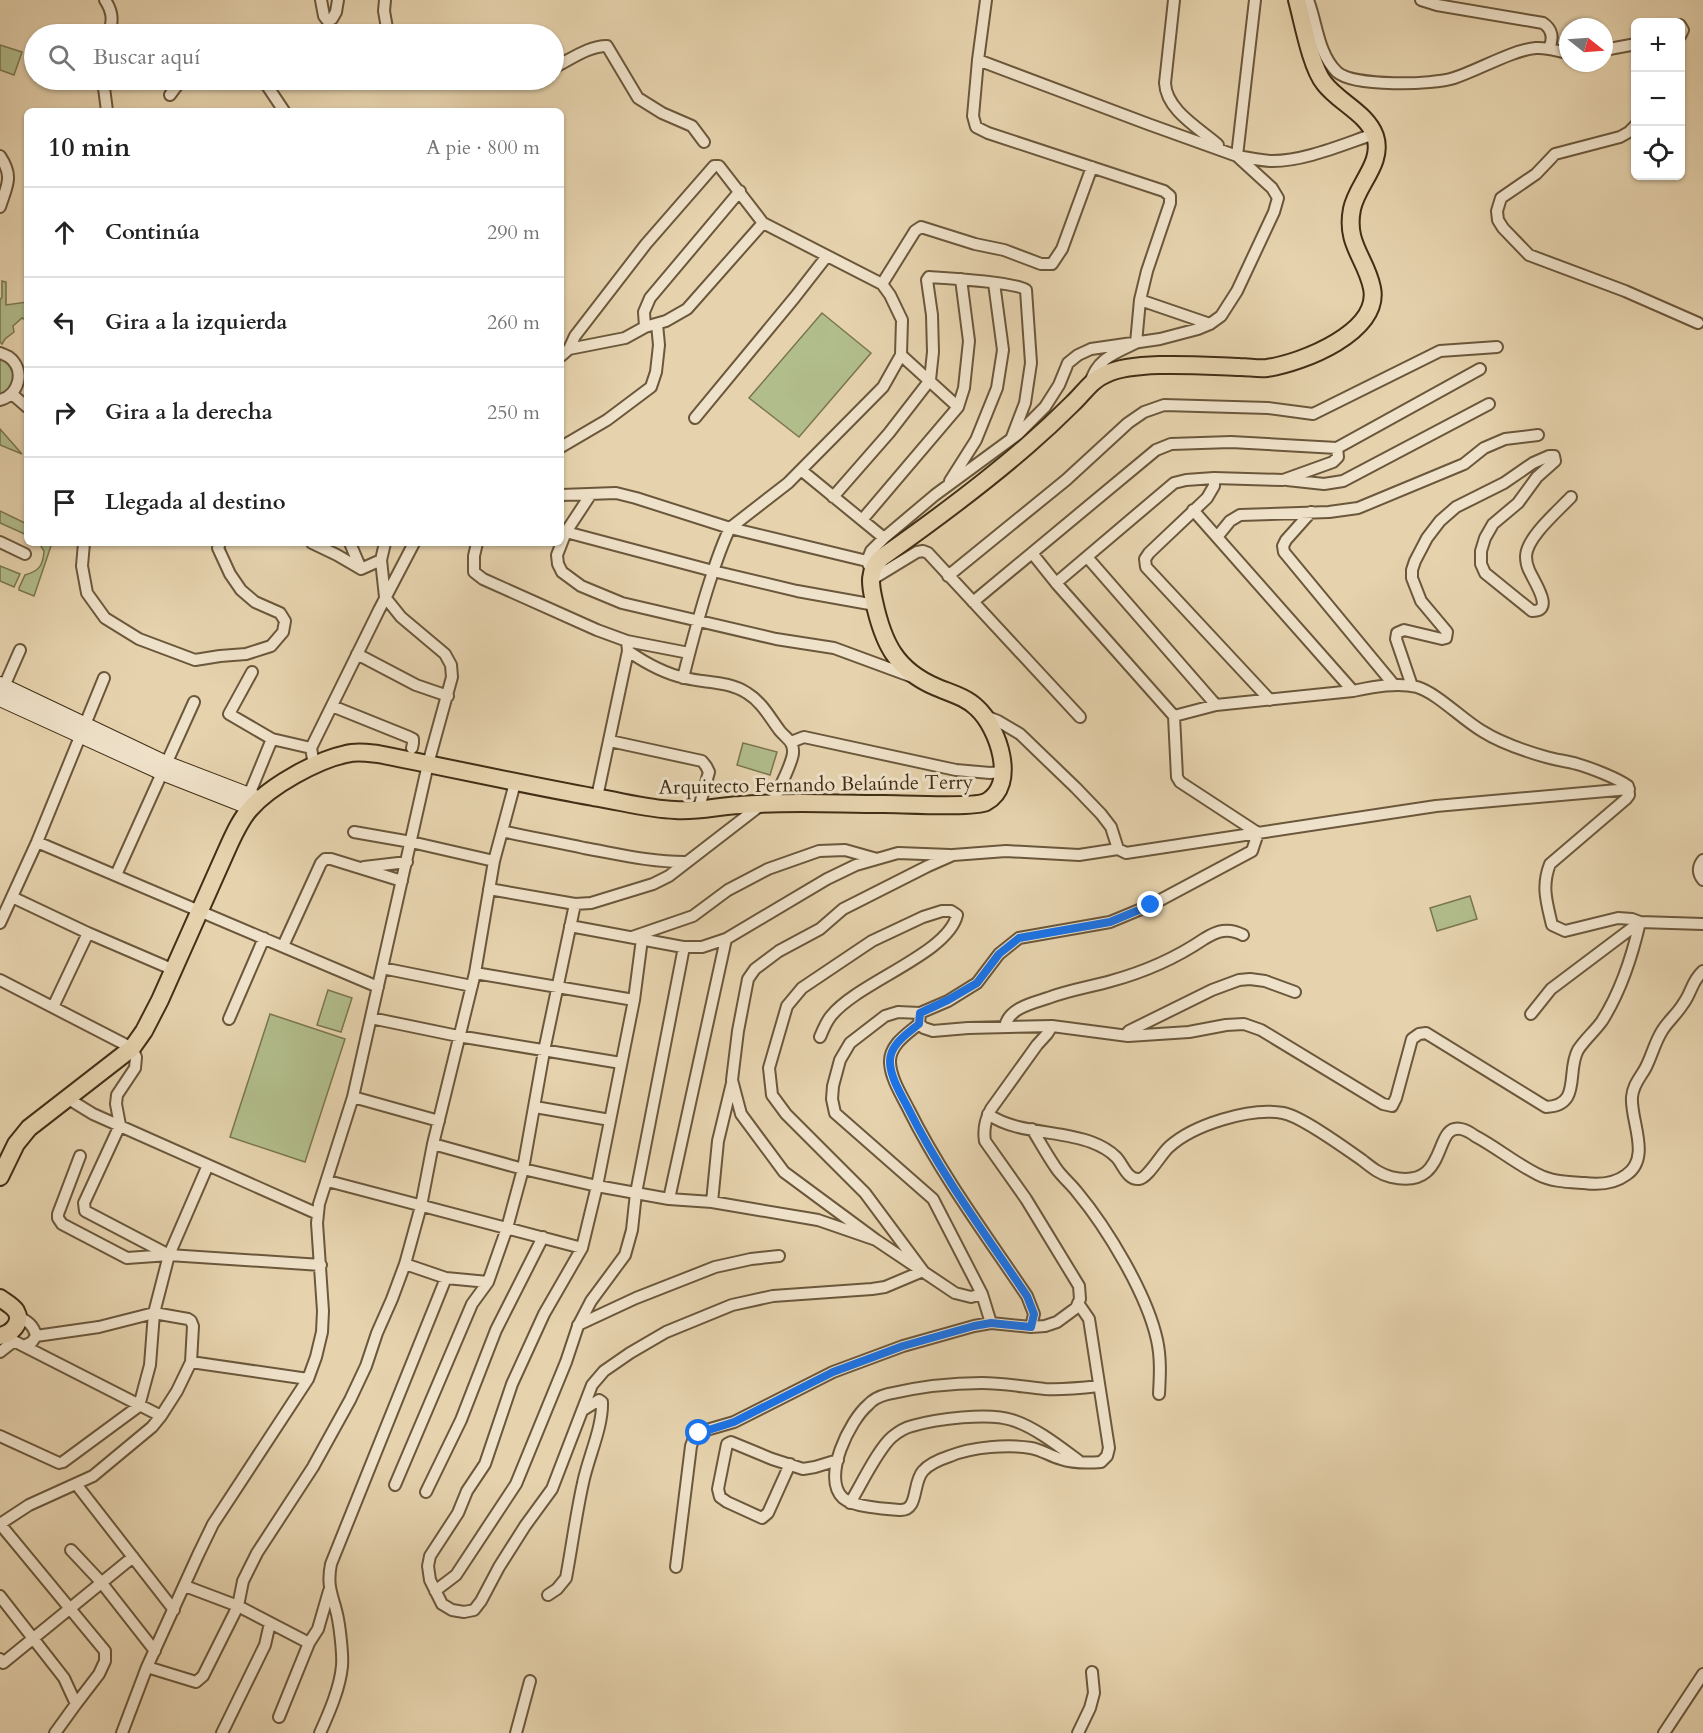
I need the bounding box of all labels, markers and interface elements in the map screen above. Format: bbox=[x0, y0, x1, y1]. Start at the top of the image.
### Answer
north arrow bbox=[1559, 18, 1613, 72]
map controls bbox=[1631, 18, 1685, 180]
button: + bbox=[1631, 18, 1685, 72]
search box bbox=[24, 24, 564, 90]
icon: search bbox=[45, 41, 78, 74]
text: Buscar aquí bbox=[93, 42, 200, 72]
button: − bbox=[1631, 72, 1685, 126]
button: locate bbox=[1631, 126, 1685, 180]
text: 10 min bbox=[48, 130, 131, 165]
text: A pie · 800 m bbox=[426, 134, 540, 161]
icon: ahead bbox=[48, 216, 81, 249]
text: Continúa bbox=[105, 217, 200, 247]
text: 290 m bbox=[487, 219, 540, 246]
icon: left bbox=[48, 306, 81, 339]
text: Gira a la izquierda bbox=[105, 307, 288, 337]
text: 260 m bbox=[487, 309, 540, 336]
icon: right bbox=[48, 396, 81, 429]
text: Gira a la derecha bbox=[105, 397, 273, 427]
text: 250 m bbox=[487, 399, 540, 426]
icon: arrive bbox=[48, 486, 81, 519]
text: Llegada al destino bbox=[105, 487, 286, 517]
street label: Arquitecto Fernando Belaúnde Terry bbox=[659, 768, 974, 801]
route end bbox=[1137, 891, 1163, 917]
route start bbox=[685, 1419, 711, 1445]

